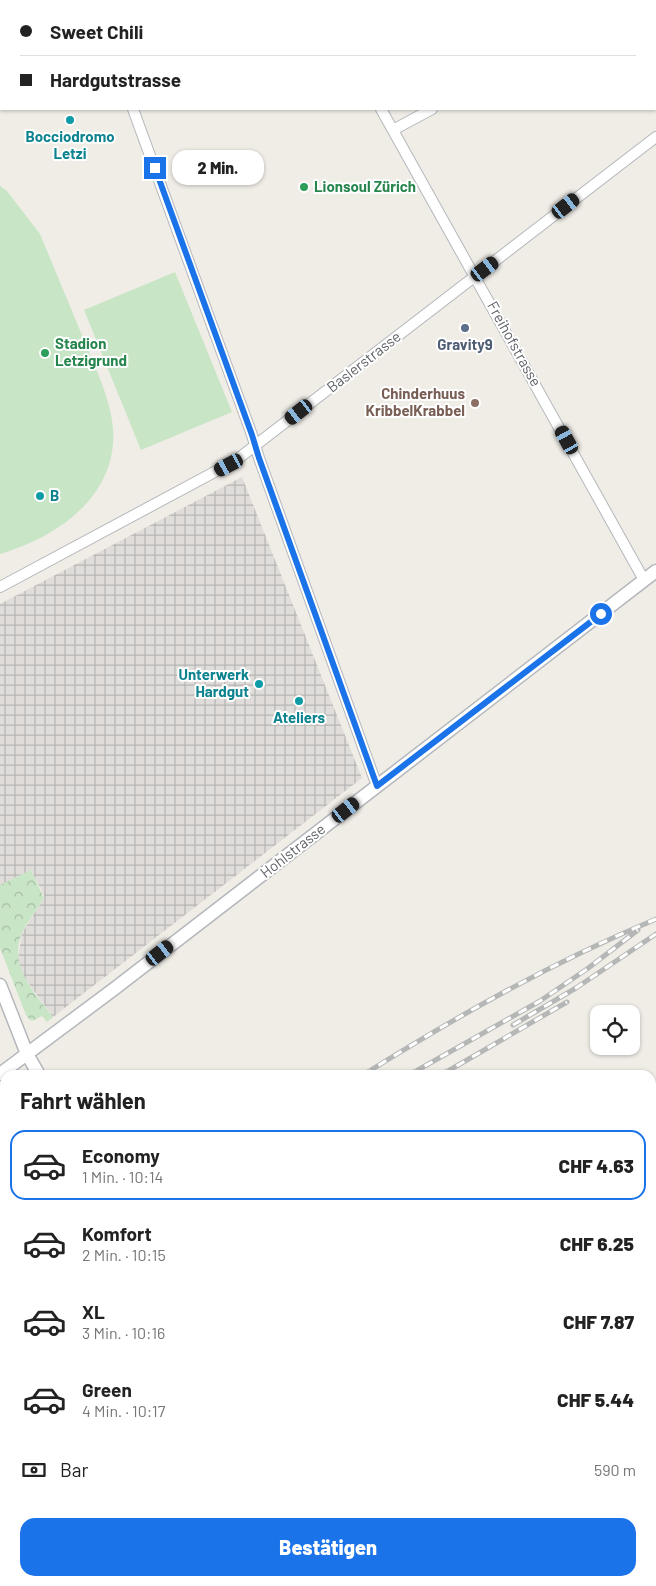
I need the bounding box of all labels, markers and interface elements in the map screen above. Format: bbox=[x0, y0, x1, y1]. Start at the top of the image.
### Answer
text: Sweet Chili bbox=[50, 20, 143, 43]
text: Hardgutstrasse bbox=[50, 68, 181, 91]
marker: Bocciodromo Letzi bbox=[64, 114, 76, 126]
place label: Bocciodromo Letzi bbox=[25, 127, 115, 162]
callout: 2 Min. bbox=[172, 150, 265, 186]
route end bbox=[144, 157, 166, 179]
text: 2 Min. bbox=[198, 158, 238, 177]
place label: Lionsoul Zürich bbox=[314, 177, 416, 195]
marker: Lionsoul Zürich bbox=[298, 181, 310, 193]
car bbox=[549, 191, 582, 221]
car bbox=[468, 254, 501, 284]
street label: Freihofstrasse bbox=[484, 298, 546, 389]
marker: Gravity9 bbox=[459, 322, 471, 334]
street label: Baslerstrasse bbox=[323, 327, 404, 396]
place label: Stadion Letzigrund bbox=[55, 334, 127, 369]
place label: Gravity9 bbox=[437, 335, 493, 353]
marker: Stadion Letzigrund bbox=[39, 347, 51, 359]
place label: Chinderhuus KribbelKrabbel bbox=[366, 384, 465, 419]
car bbox=[282, 397, 315, 427]
marker: Chinderhuus KribbelKrabbel bbox=[469, 397, 481, 409]
car bbox=[553, 423, 580, 457]
car bbox=[212, 451, 245, 479]
place label: B bbox=[50, 486, 59, 504]
marker: B bbox=[34, 490, 46, 502]
route start bbox=[590, 603, 612, 625]
place label: Unterwerk Hardgut bbox=[178, 665, 249, 700]
marker: Unterwerk Hardgut bbox=[253, 678, 265, 690]
marker: Ateliers bbox=[293, 695, 305, 707]
place label: Ateliers bbox=[273, 708, 326, 726]
car bbox=[329, 795, 362, 825]
street label: Hohlstrasse bbox=[256, 819, 328, 881]
car bbox=[143, 938, 176, 968]
map controls bbox=[590, 1005, 640, 1055]
button: locate bbox=[590, 1005, 640, 1055]
text: Fahrt wählen bbox=[20, 1087, 146, 1113]
icon: car bbox=[22, 1143, 67, 1188]
text: Economy bbox=[82, 1144, 160, 1167]
text: CHF 4.63 bbox=[559, 1154, 634, 1177]
text: 1 Min. · 10:14 bbox=[82, 1167, 163, 1186]
icon: car bbox=[22, 1221, 67, 1266]
text: Komfort bbox=[82, 1222, 152, 1245]
text: CHF 6.25 bbox=[560, 1232, 634, 1255]
text: 2 Min. · 10:15 bbox=[82, 1245, 166, 1264]
icon: car bbox=[22, 1299, 67, 1344]
text: XL bbox=[82, 1300, 105, 1323]
text: CHF 7.87 bbox=[563, 1310, 634, 1333]
text: 3 Min. · 10:16 bbox=[82, 1323, 165, 1342]
icon: car bbox=[22, 1377, 67, 1422]
text: Green bbox=[82, 1378, 132, 1401]
text: CHF 5.44 bbox=[557, 1388, 634, 1411]
text: 4 Min. · 10:17 bbox=[82, 1401, 165, 1420]
icon: cash bbox=[20, 1456, 48, 1484]
text: Bar bbox=[60, 1458, 88, 1481]
text: 590 m bbox=[594, 1460, 636, 1479]
button: Bestätigen bbox=[20, 1518, 636, 1576]

